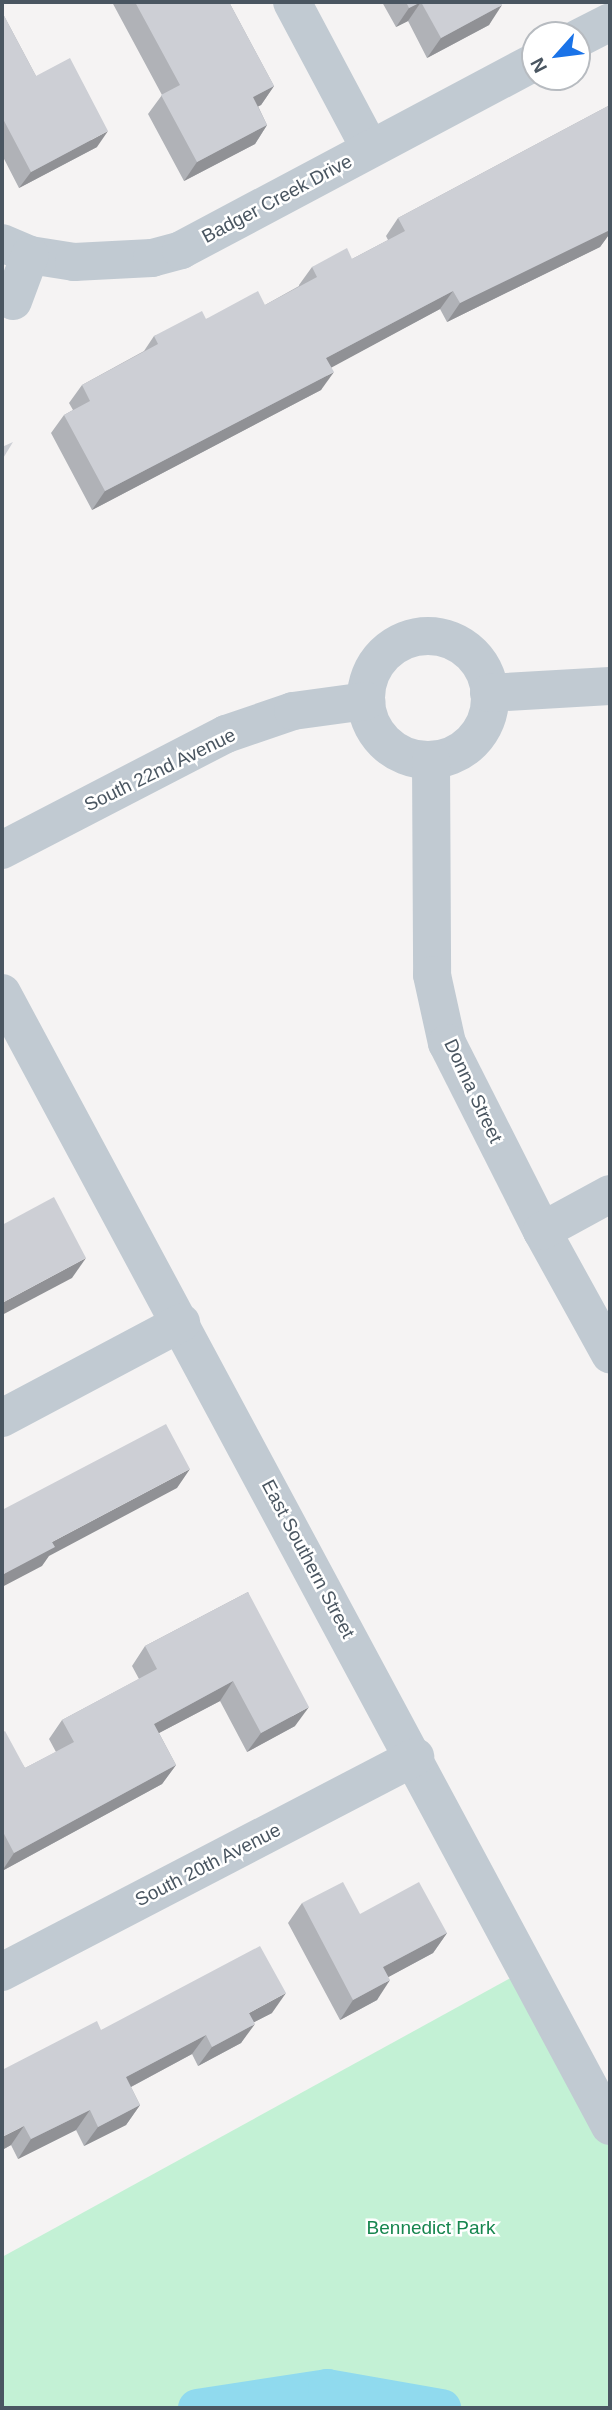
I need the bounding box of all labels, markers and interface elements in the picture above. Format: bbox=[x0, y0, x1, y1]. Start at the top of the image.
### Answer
north arrow bbox=[521, 21, 591, 91]
text: N bbox=[526, 54, 551, 76]
street label: Badger Creek Drive bbox=[198, 150, 356, 248]
street label: South 22nd Avenue bbox=[80, 723, 240, 817]
street label: Donna Street bbox=[439, 1035, 507, 1147]
street label: East Southern Street bbox=[257, 1476, 359, 1642]
street label: South 20th Avenue bbox=[131, 1818, 285, 1912]
park label: Bennedict Park bbox=[367, 2217, 495, 2239]

